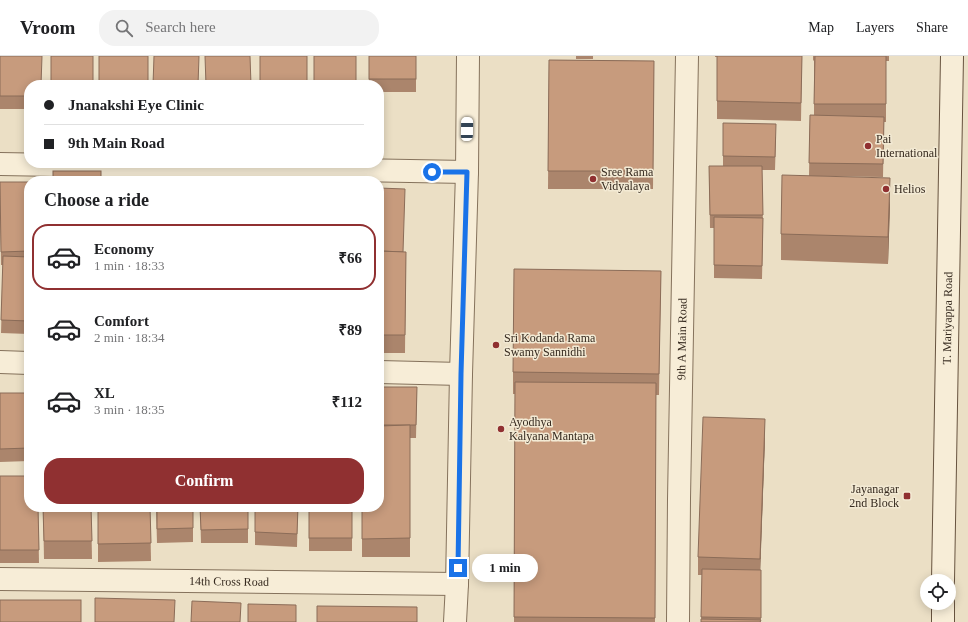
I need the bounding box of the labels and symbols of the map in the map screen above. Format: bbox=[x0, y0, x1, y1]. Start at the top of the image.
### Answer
car bbox=[461, 117, 473, 141]
place label: Pai International bbox=[876, 132, 938, 160]
marker: Pai International bbox=[863, 141, 873, 151]
route start bbox=[423, 163, 441, 181]
place label: Sree Rama Vidyalaya bbox=[601, 165, 654, 193]
marker: Sree Rama Vidyalaya bbox=[588, 174, 598, 184]
place label: Helios bbox=[894, 182, 926, 196]
marker: Helios bbox=[881, 184, 891, 194]
street label: T. Mariyappa Road bbox=[940, 272, 955, 365]
street label: 9th A Main Road bbox=[674, 298, 690, 380]
place label: Sri Kodanda Rama Swamy Sannidhi bbox=[504, 331, 596, 359]
marker: Sri Kodanda Rama Swamy Sannidhi bbox=[491, 340, 501, 350]
place label: Ayodhya Kalyana Mantapa bbox=[509, 415, 595, 443]
marker: Ayodhya Kalyana Mantapa bbox=[496, 424, 506, 434]
place label: Jayanagar 2nd Block bbox=[849, 482, 899, 510]
marker: Jayanagar 2nd Block bbox=[902, 491, 912, 501]
callout: 1 min bbox=[472, 554, 538, 582]
route end bbox=[449, 559, 467, 577]
street label: 14th Cross Road bbox=[189, 574, 269, 589]

